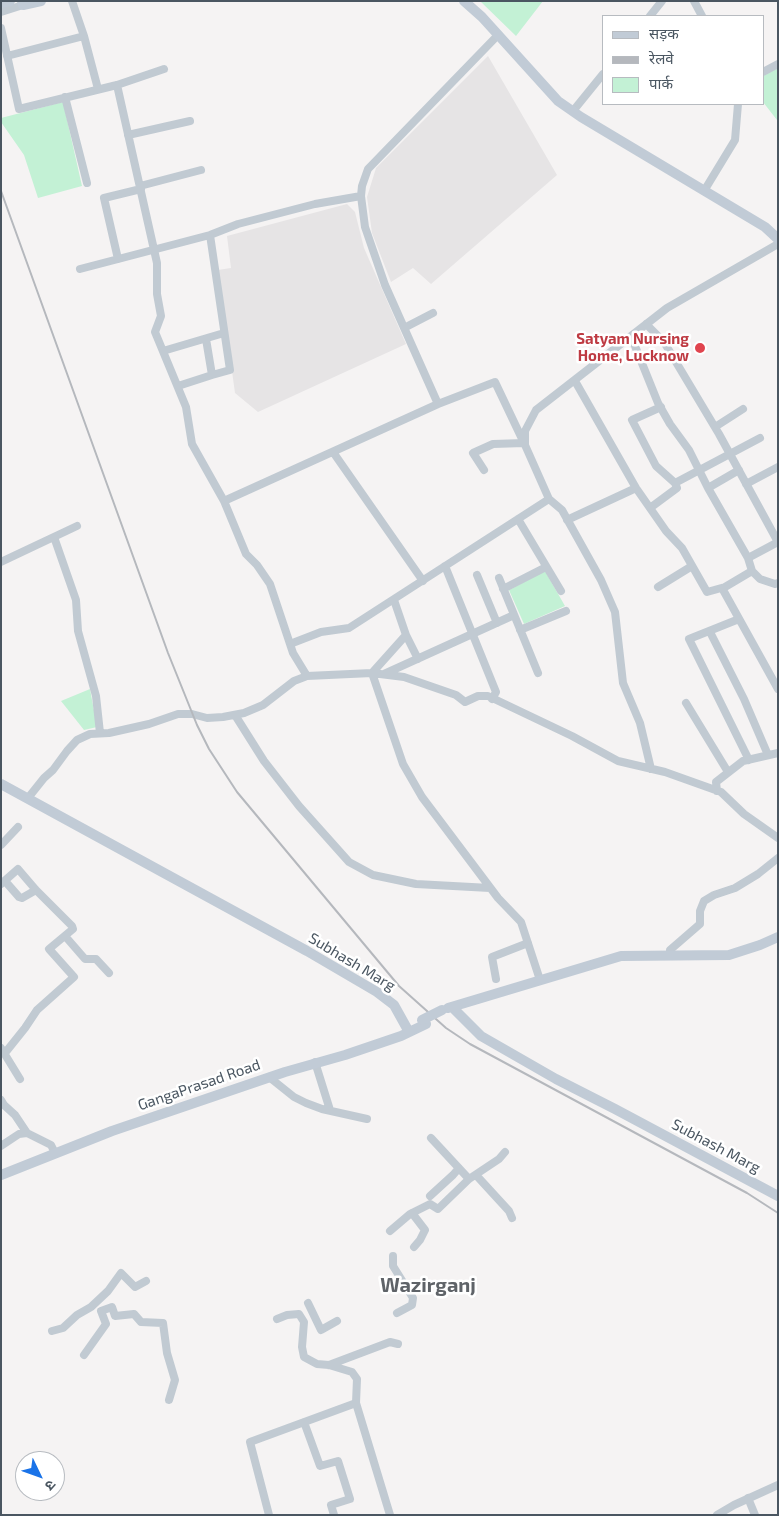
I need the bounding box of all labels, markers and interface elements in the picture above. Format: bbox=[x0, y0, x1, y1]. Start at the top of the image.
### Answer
legend bbox=[602, 15, 764, 105]
text: सड़क bbox=[649, 24, 679, 42]
text: रेलवे bbox=[649, 49, 674, 67]
text: पार्क bbox=[649, 74, 673, 92]
place label: Satyam Nursing Home, Lucknow bbox=[576, 330, 689, 365]
marker: Satyam Nursing Home, Lucknow bbox=[693, 341, 707, 355]
street label: Subhash Marg bbox=[305, 929, 399, 995]
street label: GangaPrasad Road bbox=[135, 1056, 263, 1114]
street label: Subhash Marg bbox=[669, 1115, 763, 1177]
district label: Wazirganj bbox=[380, 1273, 476, 1297]
north arrow bbox=[15, 1451, 65, 1501]
text: उ bbox=[42, 1477, 60, 1494]

